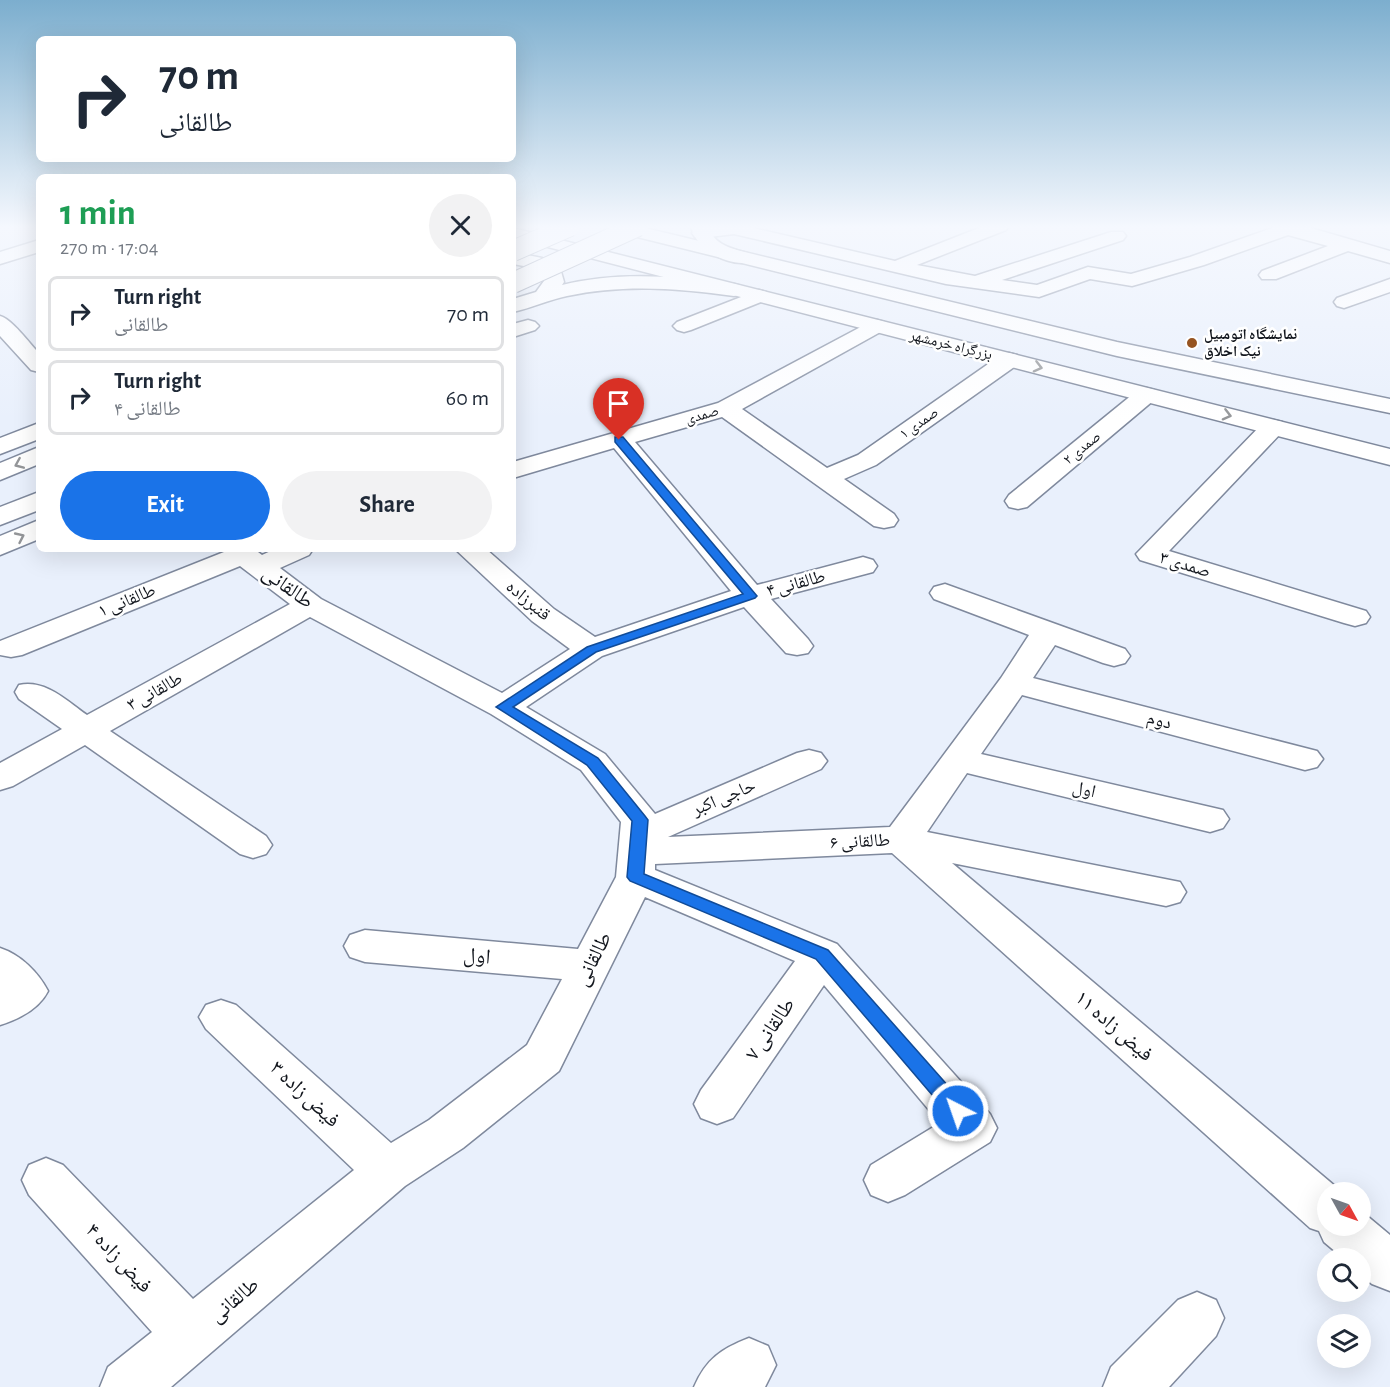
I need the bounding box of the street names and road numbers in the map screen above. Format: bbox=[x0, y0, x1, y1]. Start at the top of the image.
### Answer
street label: بزرگراه خرمشهر bbox=[907, 327, 994, 363]
street label: صمدی bbox=[683, 403, 721, 429]
street label: صمدی ۱ bbox=[897, 404, 942, 443]
street label: صمدی ۲ bbox=[1060, 428, 1105, 469]
street label: صمدی ۳ bbox=[1157, 549, 1213, 582]
street label: طالقانی bbox=[257, 562, 317, 614]
street label: طالقانی ۴ bbox=[765, 568, 828, 601]
street label: قنبرزاده bbox=[502, 578, 553, 625]
street label: طالقانی ۱ bbox=[96, 581, 159, 622]
street label: طالقانی ۳ bbox=[124, 670, 186, 715]
street label: دوم bbox=[1144, 709, 1173, 735]
street label: حاجی اکبر bbox=[689, 777, 759, 821]
street label: اول bbox=[1070, 779, 1097, 802]
street label: طالقانی ۶ bbox=[829, 831, 891, 854]
street label: طالقانی bbox=[571, 929, 617, 990]
street label: اول bbox=[462, 944, 492, 969]
street label: فیض زاده ۱۱ bbox=[1070, 987, 1157, 1067]
street label: طالقانی ۷ bbox=[741, 994, 800, 1065]
street label: فیض زاده ۳ bbox=[265, 1057, 344, 1133]
street label: فیض زاده ۴ bbox=[80, 1219, 156, 1298]
street label: طالقانی bbox=[205, 1274, 264, 1328]

